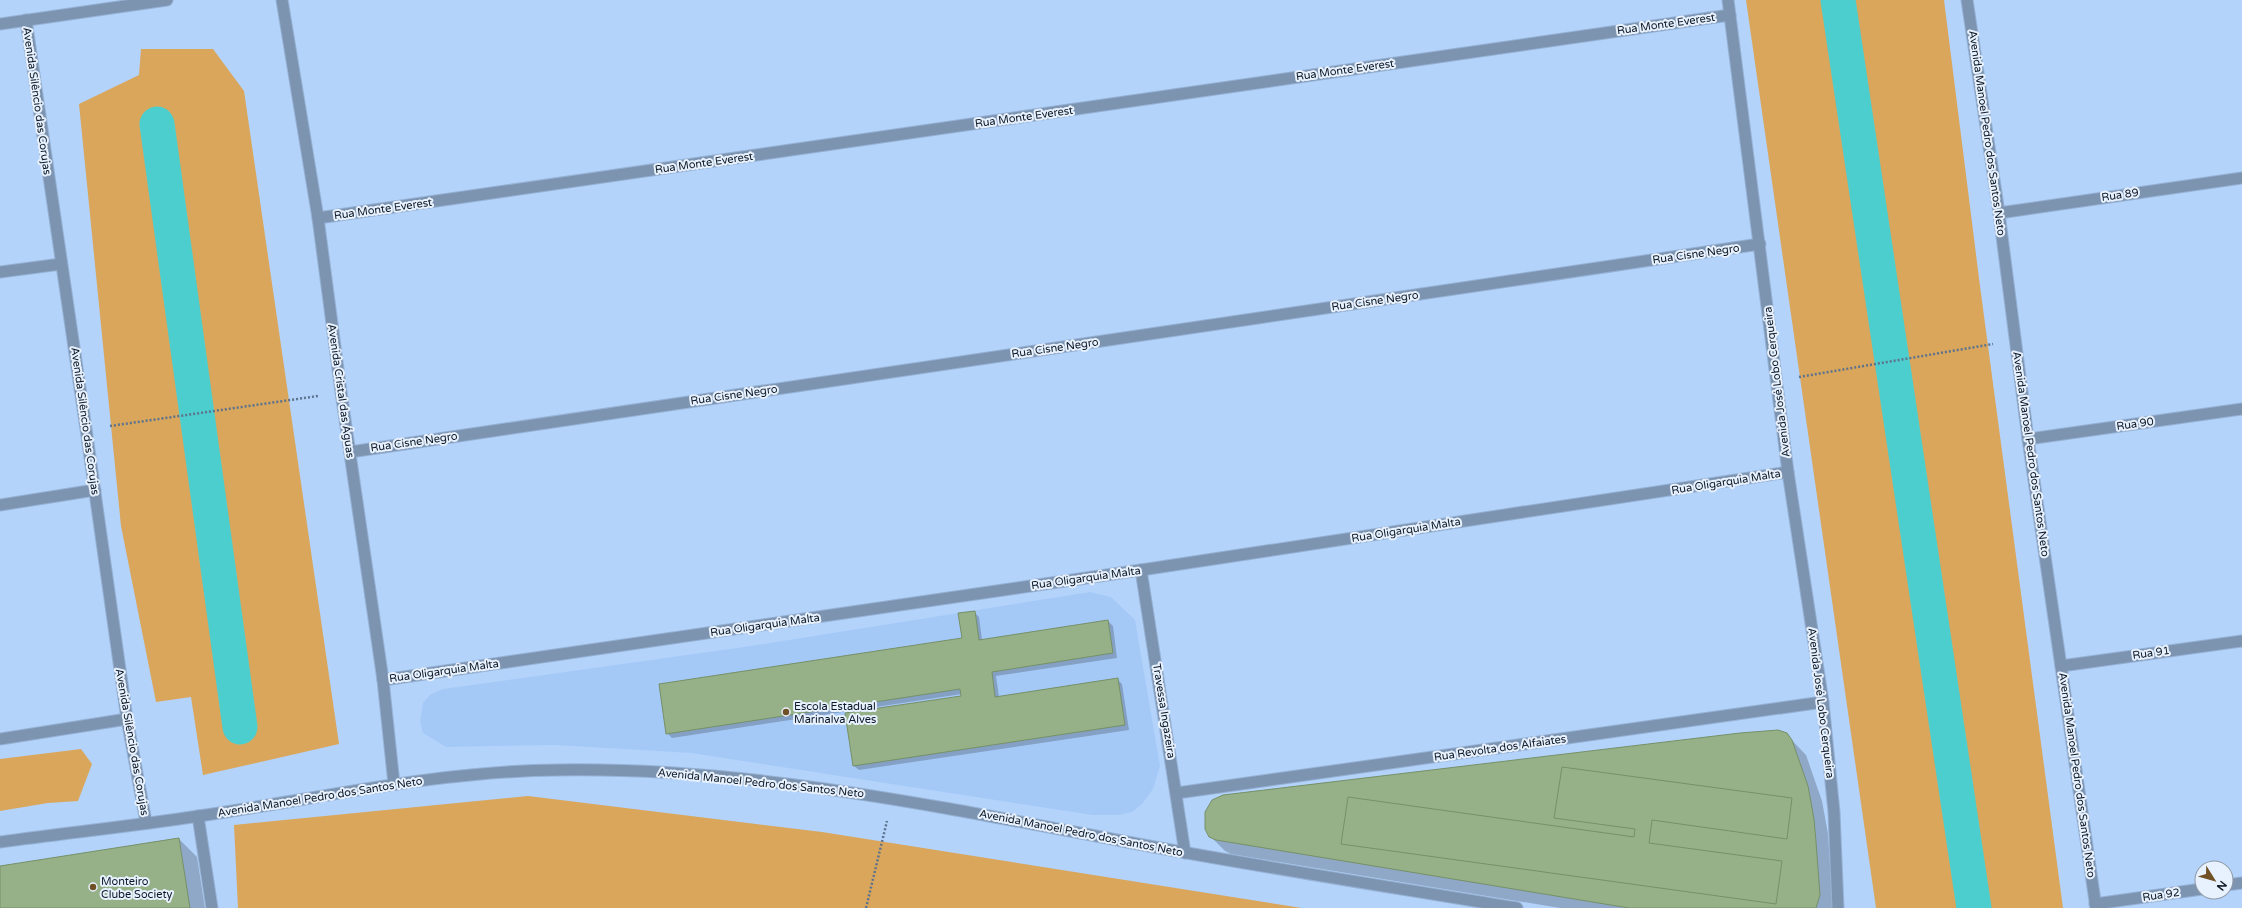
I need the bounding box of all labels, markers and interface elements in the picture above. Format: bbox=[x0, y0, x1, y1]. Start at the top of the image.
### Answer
street label: Rua Monte Everest bbox=[1616, 11, 1716, 37]
street label: Avenida Silêncio das Corujas bbox=[20, 26, 54, 176]
street label: Avenida Manoel Pedro dos Santos Neto bbox=[1966, 30, 2008, 237]
street label: Rua Monte Everest bbox=[1295, 57, 1395, 83]
street label: Rua Monte Everest bbox=[974, 104, 1074, 130]
street label: Rua Monte Everest bbox=[654, 150, 754, 176]
street label: Rua 89 bbox=[2101, 186, 2140, 204]
street label: Rua Monte Everest bbox=[333, 196, 433, 222]
street label: Rua Cisne Negro bbox=[1652, 241, 1741, 267]
street label: Rua Cisne Negro bbox=[1331, 288, 1420, 314]
street label: Avenida José Lobo Cerqueira bbox=[1761, 306, 1793, 458]
street label: Avenida Cristal das Águas bbox=[325, 323, 358, 459]
street label: Rua Cisne Negro bbox=[1011, 335, 1100, 361]
street label: Avenida Silêncio das Corujas bbox=[68, 346, 102, 496]
street label: Avenida Manoel Pedro dos Santos Neto bbox=[2010, 351, 2052, 558]
street label: Rua Cisne Negro bbox=[690, 382, 779, 408]
street label: Rua 90 bbox=[2116, 415, 2155, 433]
street label: Rua Cisne Negro bbox=[370, 429, 459, 455]
street label: Rua Oligarquia Malta bbox=[1670, 467, 1782, 497]
street label: Rua Oligarquia Malta bbox=[1350, 515, 1462, 545]
street label: Rua Oligarquia Malta bbox=[1030, 564, 1142, 592]
street label: Rua Oligarquia Malta bbox=[709, 611, 821, 639]
street label: Avenida José Lobo Cerqueira bbox=[1805, 627, 1837, 779]
street label: Rua 91 bbox=[2132, 644, 2170, 662]
street label: Rua Oligarquia Malta bbox=[388, 657, 500, 685]
street label: Travessa Ingazeira bbox=[1150, 663, 1178, 759]
street label: Avenida Silêncio das Corujas bbox=[113, 667, 151, 817]
street label: Avenida Manoel Pedro dos Santos Neto bbox=[2056, 672, 2098, 879]
place label: Escola Estadual Marinalva Alves bbox=[794, 700, 876, 726]
marker: Escola Estadual Marinalva Alves bbox=[781, 707, 791, 717]
street label: Rua Revolta dos Alfaiates bbox=[1433, 732, 1567, 764]
street label: Avenida Manoel Pedro dos Santos Neto bbox=[657, 766, 865, 800]
street label: Avenida Manoel Pedro dos Santos Neto bbox=[217, 774, 424, 820]
street label: Avenida Manoel Pedro dos Santos Neto bbox=[978, 807, 1184, 859]
north arrow bbox=[2194, 860, 2234, 900]
place label: Monteiro Clube Society bbox=[101, 875, 173, 901]
text: N bbox=[2214, 878, 2229, 893]
marker: Monteiro Clube Society bbox=[88, 882, 98, 892]
street label: Rua 92 bbox=[2142, 886, 2181, 904]

